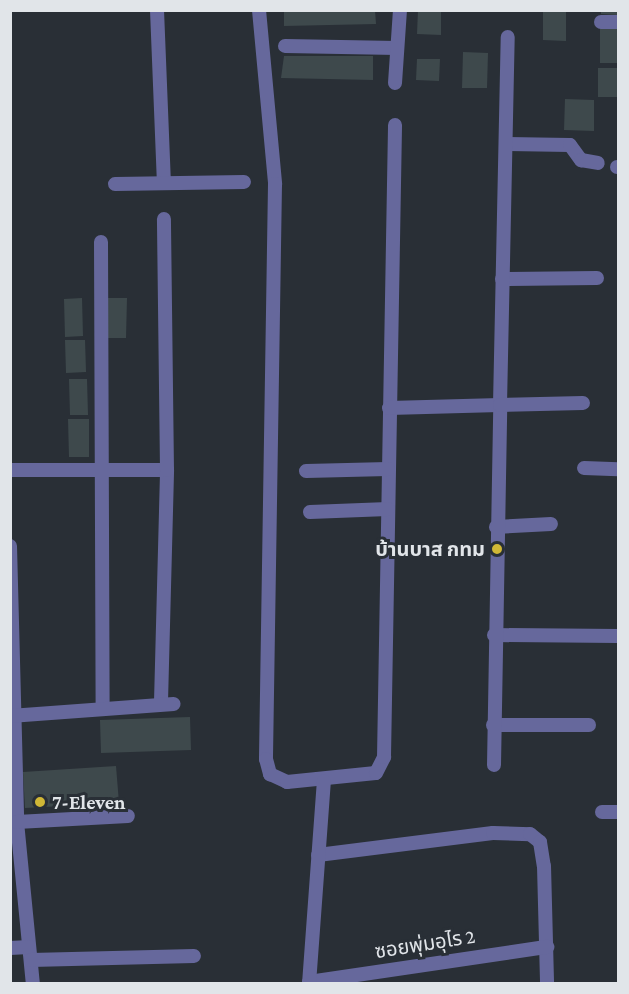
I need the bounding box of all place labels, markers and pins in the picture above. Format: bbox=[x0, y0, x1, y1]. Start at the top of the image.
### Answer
place label: บ้านบาส กทม bbox=[375, 537, 485, 561]
marker: บ้านบาส กทม bbox=[490, 542, 504, 556]
place label: 7-Eleven bbox=[52, 790, 125, 814]
marker: 7-Eleven bbox=[33, 795, 47, 809]

